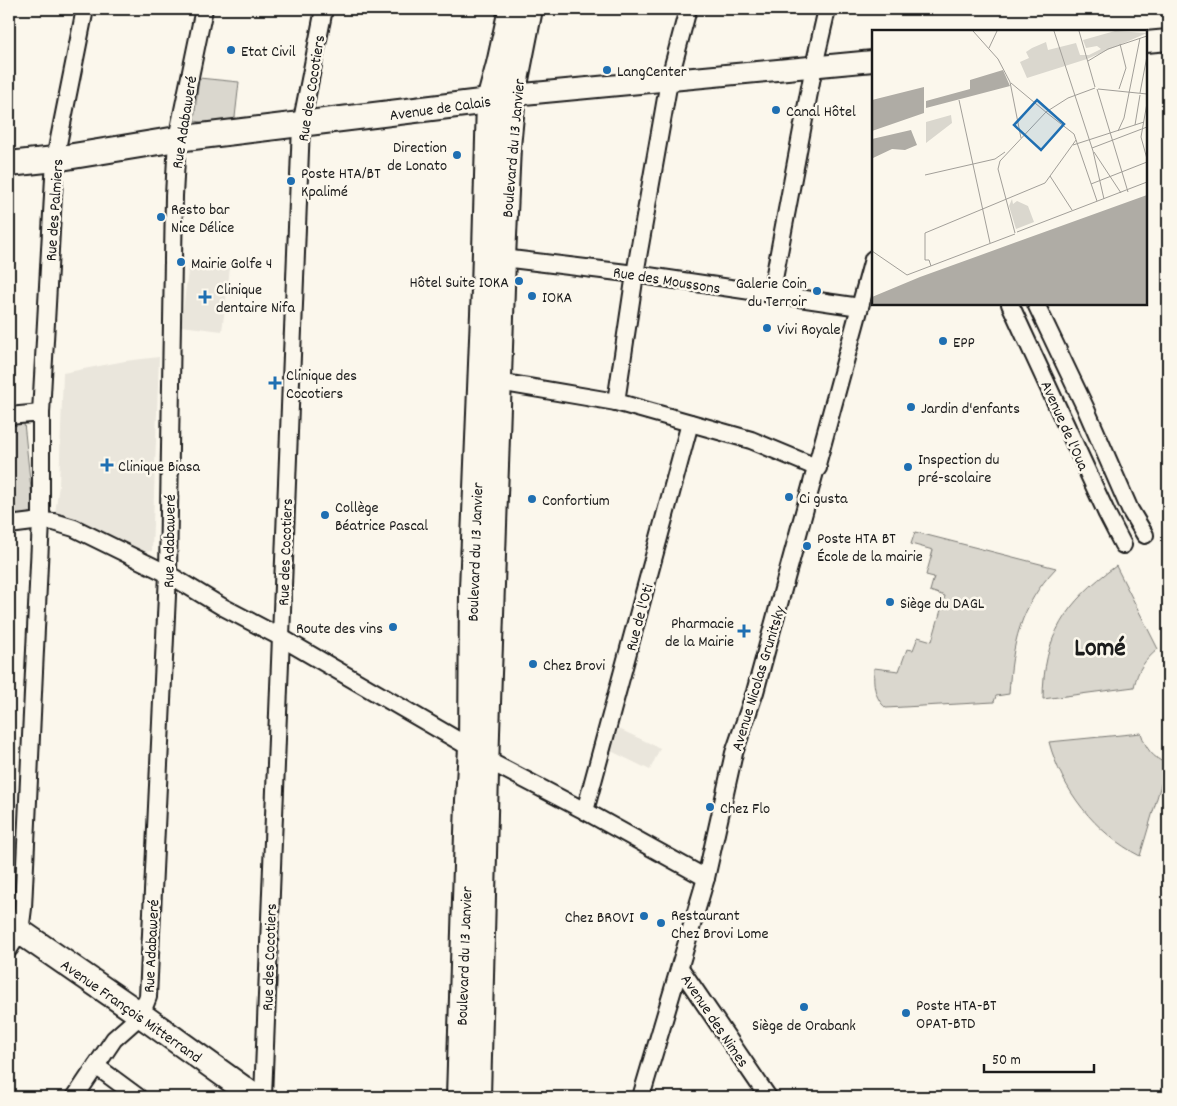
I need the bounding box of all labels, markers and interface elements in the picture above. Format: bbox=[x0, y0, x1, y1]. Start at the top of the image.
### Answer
inset map bbox=[872, 30, 1147, 305]
street label: Rue des Cocotiers bbox=[293, 33, 332, 143]
place label: Etat Civil bbox=[241, 41, 296, 64]
marker: Etat Civil bbox=[225, 44, 237, 56]
place label: LangCenter bbox=[617, 61, 687, 84]
marker: LangCenter bbox=[601, 64, 613, 76]
street label: Rue Adabaweré bbox=[167, 74, 204, 170]
street label: Boulevard du 13 Janvier bbox=[497, 78, 532, 219]
street label: Avenue de Calais bbox=[388, 91, 493, 128]
place label: Canal Hôtel bbox=[786, 101, 856, 124]
marker: Canal Hôtel bbox=[770, 104, 782, 116]
place label: Direction de Lonato bbox=[387, 137, 447, 178]
marker: Direction de Lonato bbox=[451, 149, 463, 161]
street label: Rue des Palmiers bbox=[40, 158, 71, 262]
place label: Poste HTA/BT Kpalimé bbox=[301, 163, 381, 204]
marker: Poste HTA/BT Kpalimé bbox=[285, 175, 297, 187]
place label: Resto bar Nice Délice bbox=[171, 199, 234, 240]
marker: Resto bar Nice Délice bbox=[155, 211, 167, 223]
place label: Mairie Golfe 4 bbox=[191, 253, 272, 276]
marker: Mairie Golfe 4 bbox=[175, 256, 187, 268]
street label: Rue des Moussons bbox=[611, 262, 722, 301]
place label: Hôtel Suite IOKA bbox=[410, 272, 509, 295]
place label: Galerie Coin du Terroir bbox=[736, 273, 807, 314]
marker: Hôtel Suite IOKA bbox=[513, 275, 525, 287]
place label: Clinique dentaire Nifa bbox=[216, 279, 295, 320]
marker: Galerie Coin du Terroir bbox=[811, 285, 823, 297]
place label: IOKA bbox=[542, 287, 573, 310]
marker: Clinique dentaire Nifa bbox=[198, 290, 212, 304]
marker: IOKA bbox=[526, 290, 538, 302]
place label: Vivi Royale bbox=[777, 319, 841, 342]
marker: Vivi Royale bbox=[761, 322, 773, 334]
place label: EPP bbox=[953, 332, 975, 355]
marker: EPP bbox=[937, 335, 949, 347]
place label: Clinique des Cocotiers bbox=[286, 365, 357, 406]
marker: Clinique des Cocotiers bbox=[268, 376, 282, 390]
street label: Avenue de l'Oua bbox=[1034, 377, 1094, 475]
place label: Jardin d'enfants bbox=[921, 398, 1020, 421]
marker: Jardin d'enfants bbox=[905, 401, 917, 413]
place label: Inspection du pré-scolaire bbox=[918, 449, 999, 490]
place label: Clinique Biasa bbox=[118, 456, 200, 479]
marker: Clinique Biasa bbox=[100, 458, 114, 472]
marker: Inspection du pré-scolaire bbox=[902, 461, 914, 473]
street label: Boulevard du 13 Janvier bbox=[463, 482, 490, 622]
place label: Ci gusta bbox=[799, 488, 848, 511]
place label: Confortium bbox=[542, 490, 610, 513]
marker: Ci gusta bbox=[783, 491, 795, 503]
marker: Confortium bbox=[526, 493, 538, 505]
street label: Rue Adabaweré bbox=[158, 494, 183, 588]
place label: Collège Béatrice Pascal bbox=[335, 497, 428, 538]
street label: Rue des Cocotiers bbox=[273, 498, 300, 606]
marker: Collège Béatrice Pascal bbox=[319, 509, 331, 521]
place label: Poste HTA BT École de la mairie bbox=[817, 528, 923, 569]
marker: Poste HTA BT École de la mairie bbox=[801, 540, 813, 552]
street label: Rue de l'Oti bbox=[620, 581, 660, 654]
place label: Siège du DAGL bbox=[900, 593, 985, 616]
marker: Siège du DAGL bbox=[884, 596, 896, 608]
street label: Avenue Nicolas Grunitsky bbox=[726, 603, 793, 754]
place label: Pharmacie de la Mairie bbox=[665, 613, 734, 654]
place label: Route des vins bbox=[296, 618, 383, 641]
marker: Route des vins bbox=[387, 621, 399, 633]
marker: Pharmacie de la Mairie bbox=[738, 625, 750, 637]
district label: Lomé bbox=[1074, 631, 1126, 668]
place label: Chez Brovi bbox=[543, 655, 605, 678]
marker: Chez Brovi bbox=[527, 658, 539, 670]
place label: Chez Flo bbox=[720, 798, 770, 821]
marker: Chez Flo bbox=[704, 801, 716, 813]
street label: Boulevard du 13 Janvier bbox=[452, 886, 479, 1026]
street label: Rue Adabaweré bbox=[139, 899, 166, 994]
street label: Rue des Cocotiers bbox=[257, 903, 284, 1011]
place label: Restaurant Chez Brovi Lome bbox=[671, 905, 769, 946]
place label: Chez BROVI bbox=[565, 907, 634, 930]
marker: Chez BROVI bbox=[638, 910, 650, 922]
marker: Restaurant Chez Brovi Lome bbox=[655, 917, 667, 929]
street label: Avenue François Mitterrand bbox=[55, 955, 206, 1070]
street label: Avenue des Nimes bbox=[674, 970, 754, 1073]
place label: Poste HTA-BT OPAT-BTD bbox=[916, 995, 997, 1036]
marker: Siège de Orabank bbox=[798, 1001, 810, 1013]
marker: Poste HTA-BT OPAT-BTD bbox=[900, 1007, 912, 1019]
place label: Siège de Orabank bbox=[752, 1015, 856, 1038]
scale bar bbox=[984, 1041, 1094, 1073]
text: 50 m bbox=[992, 1050, 1021, 1072]

